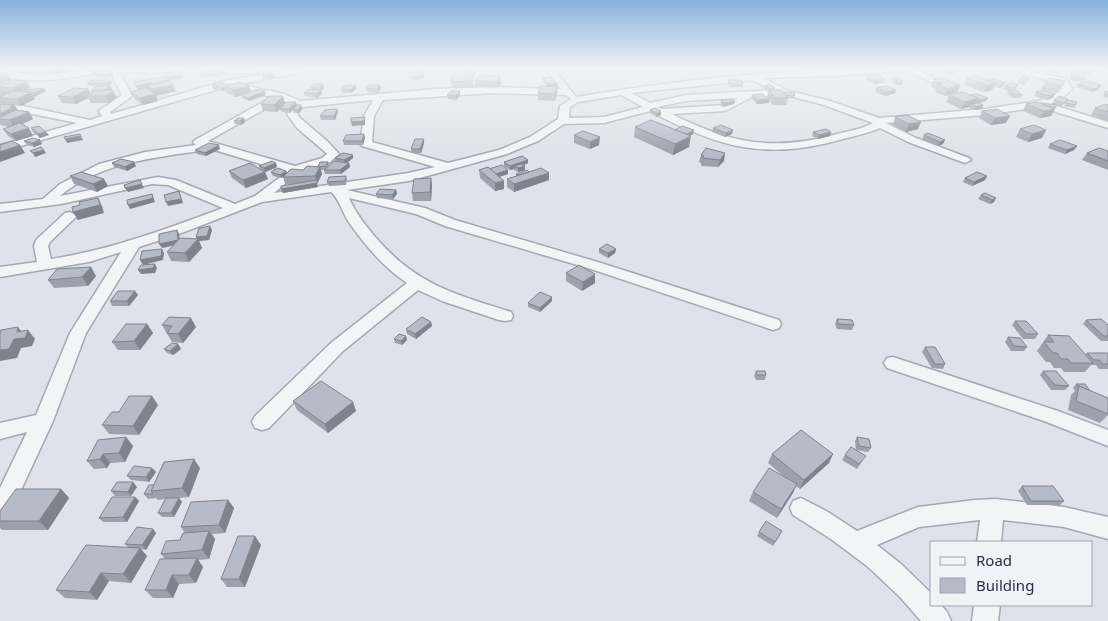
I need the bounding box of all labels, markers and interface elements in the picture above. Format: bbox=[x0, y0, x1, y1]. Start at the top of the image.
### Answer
legend bbox=[930, 541, 1093, 606]
text: Road bbox=[976, 550, 1012, 570]
text: Building bbox=[976, 575, 1034, 595]

